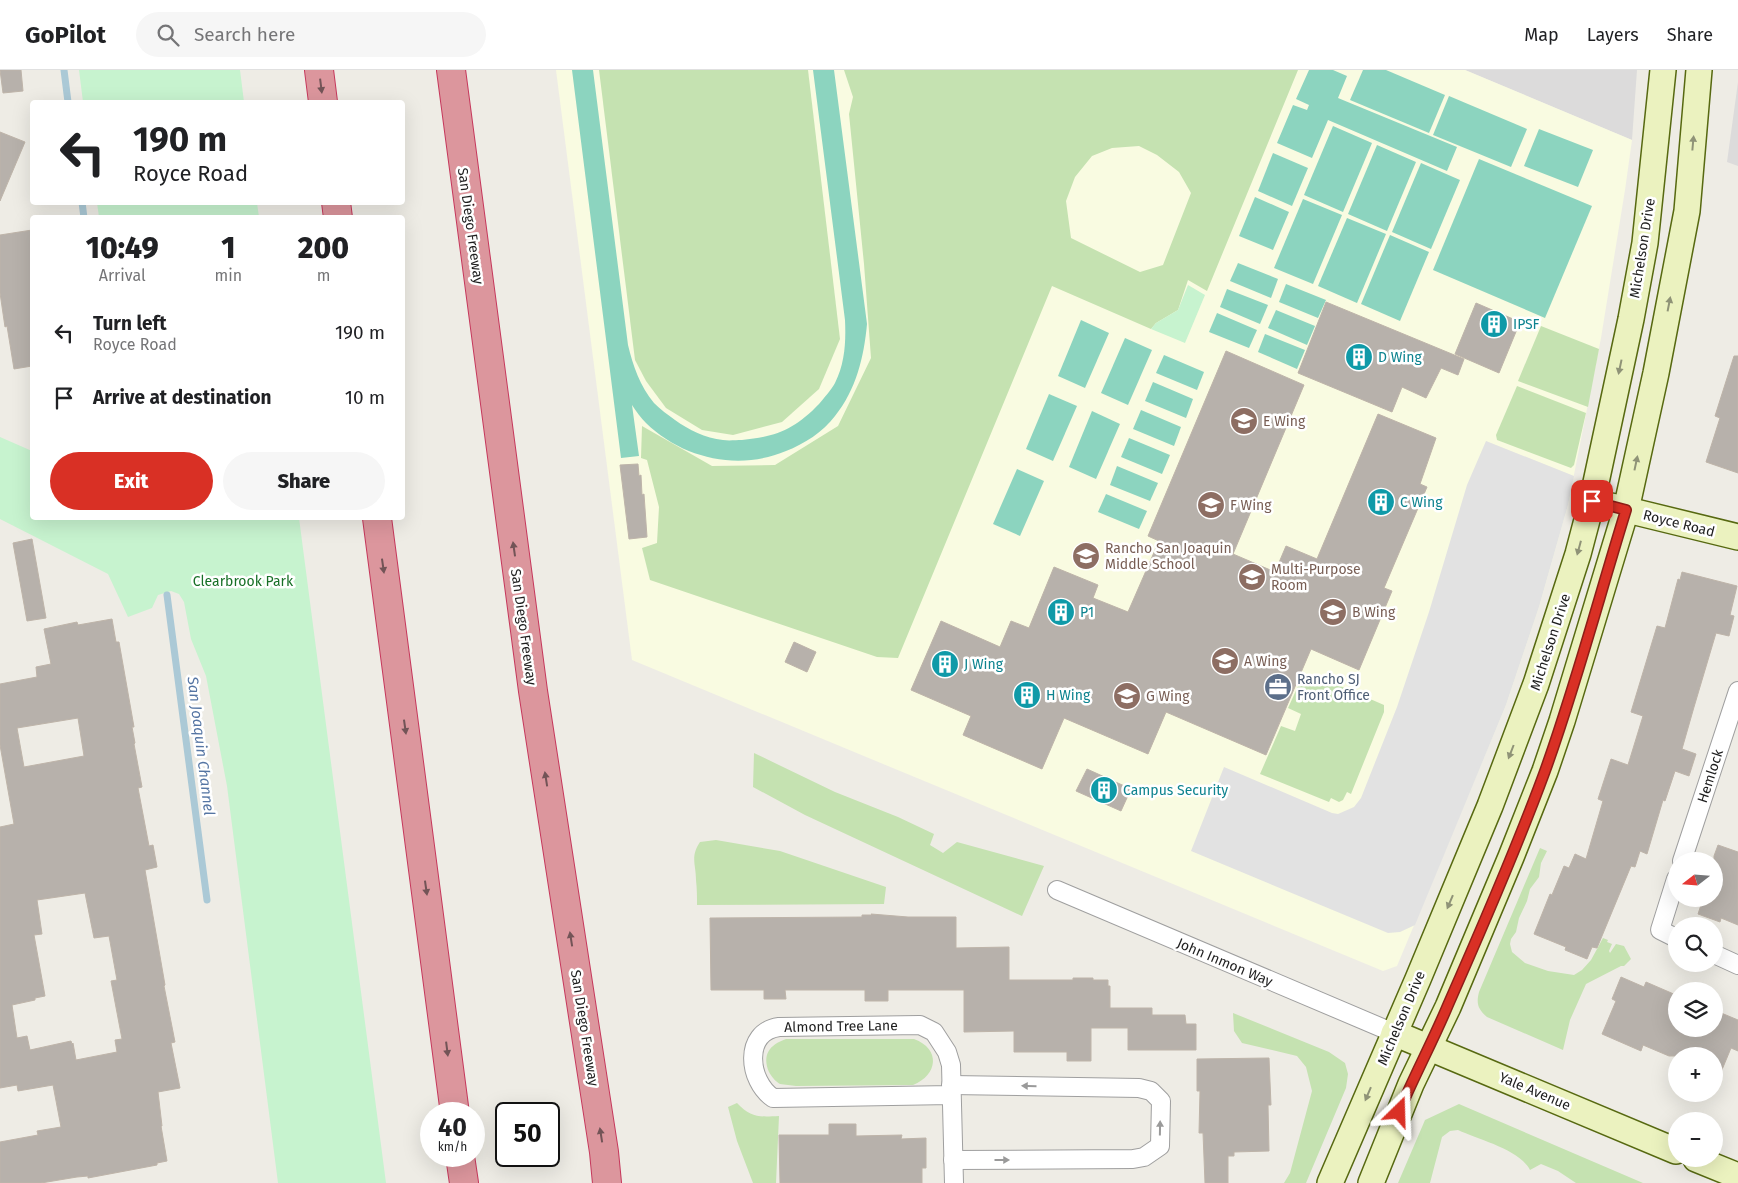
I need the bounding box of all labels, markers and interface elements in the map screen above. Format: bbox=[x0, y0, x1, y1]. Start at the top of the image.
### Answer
search box bbox=[136, 12, 486, 57]
text: GoPilot bbox=[25, 21, 106, 49]
icon: search bbox=[154, 21, 182, 49]
text: Search here bbox=[194, 23, 295, 46]
text: Map bbox=[1524, 24, 1559, 46]
text: Layers bbox=[1587, 24, 1639, 46]
text: Share bbox=[1667, 24, 1713, 46]
one-way arrow bbox=[317, 79, 325, 95]
text: 190 m bbox=[133, 118, 227, 160]
icon: left bbox=[50, 120, 115, 185]
one-way arrow bbox=[1689, 135, 1697, 151]
text: Royce Road bbox=[133, 160, 248, 187]
street label: San Diego Freeway bbox=[454, 167, 487, 286]
street label: Michelson Drive bbox=[1626, 197, 1659, 299]
text: 10:49 bbox=[86, 230, 159, 266]
text: 1 bbox=[221, 230, 235, 266]
text: 200 bbox=[298, 230, 349, 266]
text: Arrival bbox=[99, 266, 146, 285]
text: min bbox=[214, 266, 242, 285]
text: m bbox=[317, 266, 330, 285]
one-way arrow bbox=[1666, 295, 1674, 311]
building icon: IPSF bbox=[1479, 309, 1509, 339]
text: Turn left bbox=[93, 312, 167, 335]
place label: IPSF bbox=[1513, 316, 1540, 333]
icon: left bbox=[50, 319, 78, 347]
text: 190 m bbox=[335, 321, 385, 344]
text: Royce Road bbox=[93, 335, 177, 354]
building icon: D Wing bbox=[1344, 342, 1374, 372]
place label: D Wing bbox=[1378, 349, 1422, 366]
one-way arrow bbox=[1616, 359, 1624, 375]
icon: arrive bbox=[50, 384, 78, 412]
text: Arrive at destination bbox=[93, 386, 272, 409]
text: 10 m bbox=[345, 386, 385, 409]
school or university icon: E Wing bbox=[1229, 406, 1259, 436]
place label: E Wing bbox=[1263, 413, 1306, 430]
button: Exit bbox=[50, 452, 213, 510]
button: Share bbox=[223, 452, 385, 510]
one-way arrow bbox=[1632, 455, 1640, 470]
pin bbox=[1571, 480, 1613, 522]
building icon: C Wing bbox=[1366, 487, 1396, 517]
icon: arrive bbox=[1578, 487, 1606, 515]
school or university icon: F Wing bbox=[1196, 490, 1226, 520]
place label: C Wing bbox=[1400, 494, 1443, 511]
place label: F Wing bbox=[1230, 497, 1272, 514]
street label: Royce Road bbox=[1641, 506, 1716, 541]
one-way arrow bbox=[509, 540, 517, 556]
place label: Rancho San Joaquin Middle School bbox=[1105, 540, 1232, 573]
school or university icon: Rancho San Joaquin Middle School bbox=[1071, 541, 1101, 571]
one-way arrow bbox=[1575, 541, 1583, 556]
one-way arrow bbox=[379, 558, 387, 574]
place label: Multi-Purpose Room bbox=[1271, 561, 1361, 594]
school or university icon: Multi-Purpose Room bbox=[1237, 562, 1267, 592]
street label: San Diego Freeway bbox=[507, 568, 540, 687]
park label: Clearbrook Park bbox=[193, 573, 294, 590]
street label: Michelson Drive bbox=[1527, 592, 1574, 693]
building icon: P1 bbox=[1046, 597, 1076, 627]
school or university icon: B Wing bbox=[1318, 597, 1348, 627]
place label: P1 bbox=[1080, 604, 1094, 621]
place label: B Wing bbox=[1352, 604, 1396, 621]
school or university icon: A Wing bbox=[1210, 646, 1240, 676]
building icon: J Wing bbox=[930, 649, 960, 679]
place label: A Wing bbox=[1244, 653, 1287, 670]
place label: J Wing bbox=[964, 656, 1004, 673]
place label: Rancho SJ Front Office bbox=[1297, 671, 1370, 704]
office icon: Rancho SJ Front Office bbox=[1263, 672, 1293, 702]
water label: San Joaquin Channel bbox=[183, 674, 218, 817]
building icon: H Wing bbox=[1012, 680, 1042, 710]
school or university icon: G Wing bbox=[1112, 681, 1142, 711]
place label: H Wing bbox=[1046, 687, 1091, 704]
place label: G Wing bbox=[1146, 688, 1190, 705]
one-way arrow bbox=[401, 719, 409, 735]
one-way arrow bbox=[1507, 745, 1515, 760]
street label: Hemlock bbox=[1694, 746, 1727, 805]
one-way arrow bbox=[542, 771, 550, 787]
building icon: Campus Security bbox=[1089, 775, 1119, 805]
place label: Campus Security bbox=[1123, 782, 1228, 799]
north arrow bbox=[1668, 852, 1722, 908]
map controls bbox=[1668, 852, 1723, 1167]
one-way arrow bbox=[422, 880, 430, 896]
one-way arrow bbox=[1445, 895, 1453, 910]
button: search bbox=[1668, 917, 1723, 972]
one-way arrow bbox=[567, 931, 575, 947]
street label: John Inmon Way bbox=[1174, 935, 1275, 990]
street label: Michelson Drive bbox=[1374, 968, 1429, 1068]
street label: San Diego Freeway bbox=[567, 969, 602, 1088]
button: layers bbox=[1668, 982, 1723, 1037]
street label: Almond Tree Lane bbox=[784, 1017, 898, 1036]
one-way arrow bbox=[443, 1041, 451, 1057]
button: + bbox=[1668, 1047, 1723, 1102]
street label: Yale Avenue bbox=[1497, 1069, 1573, 1114]
one-way arrow bbox=[1021, 1082, 1037, 1090]
position arrow bbox=[1372, 1085, 1424, 1137]
one-way arrow bbox=[1364, 1087, 1372, 1101]
speed limit sign: 50 bbox=[495, 1102, 560, 1167]
button: − bbox=[1668, 1112, 1723, 1167]
text: 40 bbox=[438, 1113, 467, 1143]
one-way arrow bbox=[1157, 1119, 1165, 1135]
one-way arrow bbox=[597, 1126, 605, 1142]
text: km/h bbox=[438, 1140, 467, 1154]
one-way arrow bbox=[994, 1156, 1010, 1164]

